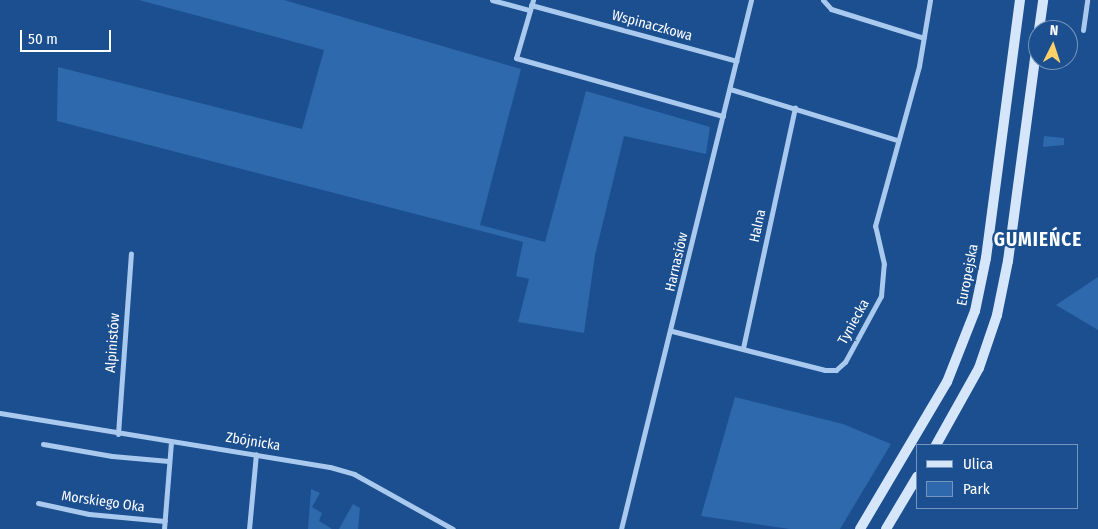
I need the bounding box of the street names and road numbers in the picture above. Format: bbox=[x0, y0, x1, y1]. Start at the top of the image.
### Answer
street label: Wspinaczkowa bbox=[610, 7, 694, 45]
street label: Halna bbox=[746, 208, 770, 244]
street label: Harnasiów bbox=[662, 231, 692, 293]
street label: Europejska bbox=[954, 243, 982, 307]
street label: Tyniecka bbox=[835, 296, 873, 348]
street label: Alpinistów bbox=[103, 313, 123, 373]
street label: Zbójnicka bbox=[225, 429, 281, 455]
street label: Morskiego Oka bbox=[60, 488, 146, 516]

